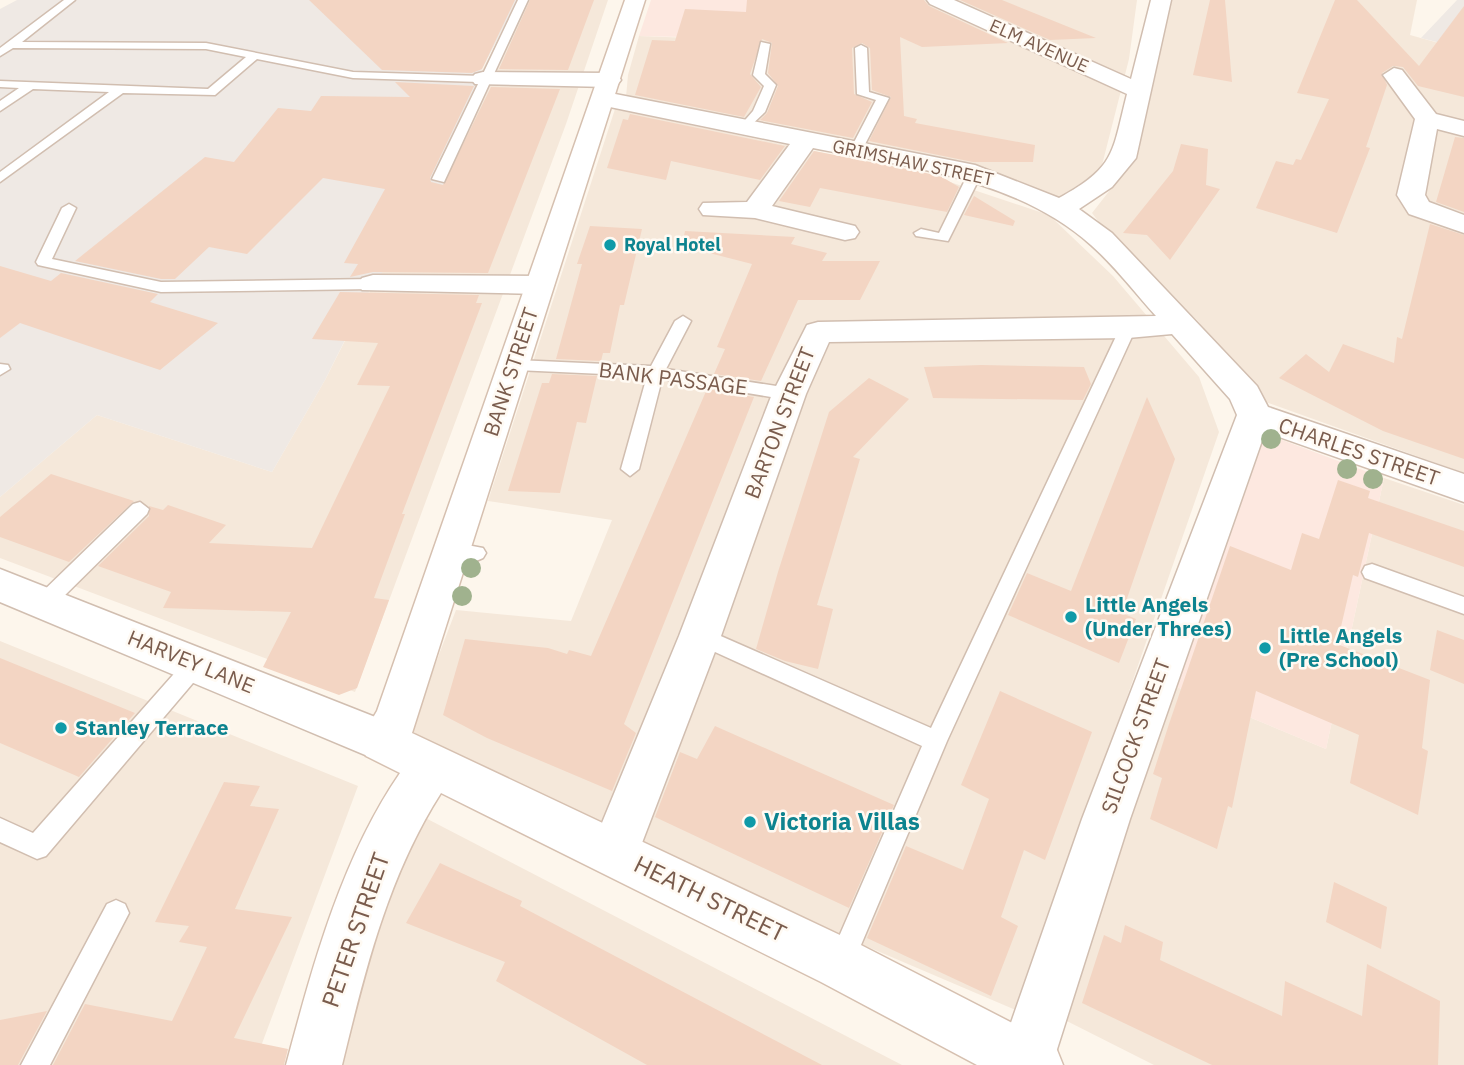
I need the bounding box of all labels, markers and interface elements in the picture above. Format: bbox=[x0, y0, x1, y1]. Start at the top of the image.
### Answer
street label: ELM AVENUE bbox=[986, 13, 1092, 78]
street label: GRIMSHAW STREET bbox=[830, 134, 996, 191]
place label: Royal Hotel bbox=[624, 233, 721, 256]
marker: Royal Hotel bbox=[602, 237, 618, 253]
street label: BANK STREET bbox=[476, 304, 544, 440]
street label: BARTON STREET bbox=[737, 343, 821, 502]
street label: BANK PASSAGE bbox=[597, 355, 749, 401]
street label: CHARLES STREET bbox=[1275, 410, 1444, 492]
place label: Little Angels (Under Threes) bbox=[1085, 590, 1232, 642]
marker: Little Angels (Under Threes) bbox=[1063, 609, 1079, 625]
place label: Little Angels (Pre School) bbox=[1279, 621, 1402, 673]
street label: HARVEY LANE bbox=[124, 623, 259, 699]
marker: Little Angels (Pre School) bbox=[1257, 640, 1273, 656]
street label: SILCOCK STREET bbox=[1094, 654, 1176, 817]
place label: Stanley Terrace bbox=[75, 713, 229, 741]
marker: Stanley Terrace bbox=[53, 720, 69, 736]
place label: Victoria Villas bbox=[764, 805, 920, 837]
marker: Victoria Villas bbox=[742, 814, 758, 830]
street label: HEATH STREET bbox=[629, 847, 792, 949]
street label: PETER STREET bbox=[314, 848, 397, 1011]

